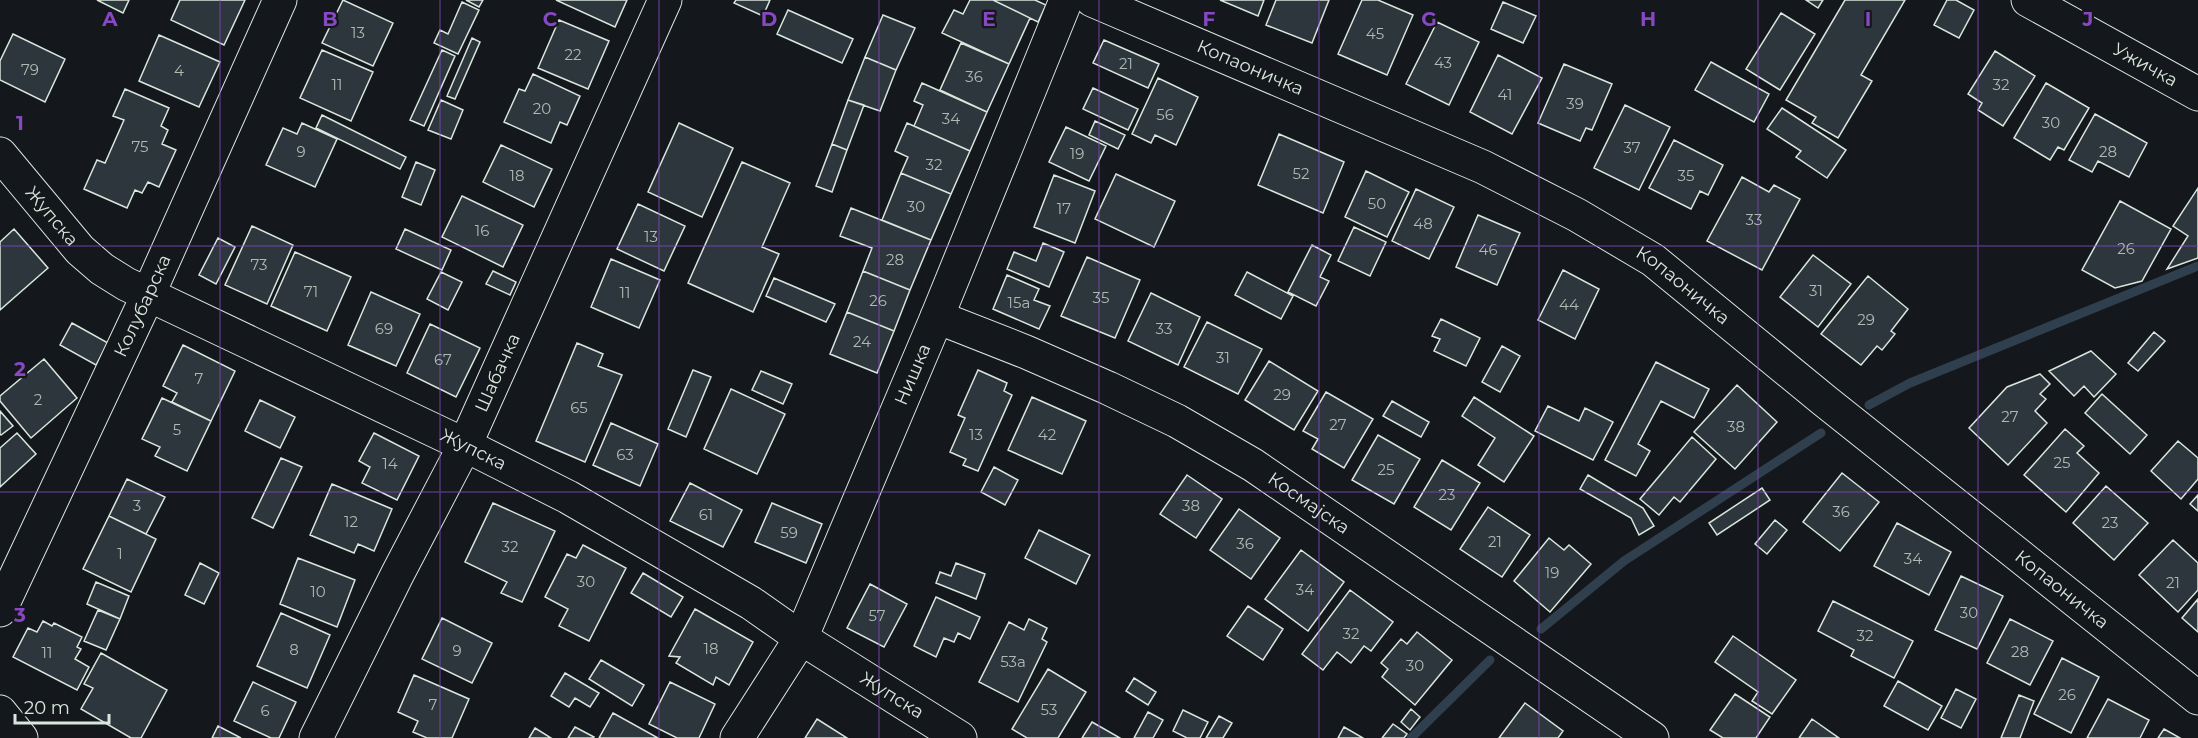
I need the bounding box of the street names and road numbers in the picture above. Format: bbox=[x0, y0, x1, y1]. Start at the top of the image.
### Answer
street label: Копаоничка bbox=[1194, 35, 1307, 100]
street label: Ужичка bbox=[2109, 38, 2181, 92]
street label: Жупска bbox=[21, 182, 83, 250]
street label: Копаоничка bbox=[1632, 241, 1734, 329]
street label: Колубарска bbox=[109, 251, 176, 361]
street label: Шабачка bbox=[470, 330, 525, 416]
street label: Нишка bbox=[890, 340, 935, 408]
street label: Жупска bbox=[437, 424, 510, 475]
street label: Космајска bbox=[1264, 467, 1354, 539]
street label: Копаоничка bbox=[2010, 545, 2113, 634]
street label: Жупска bbox=[856, 667, 928, 723]

